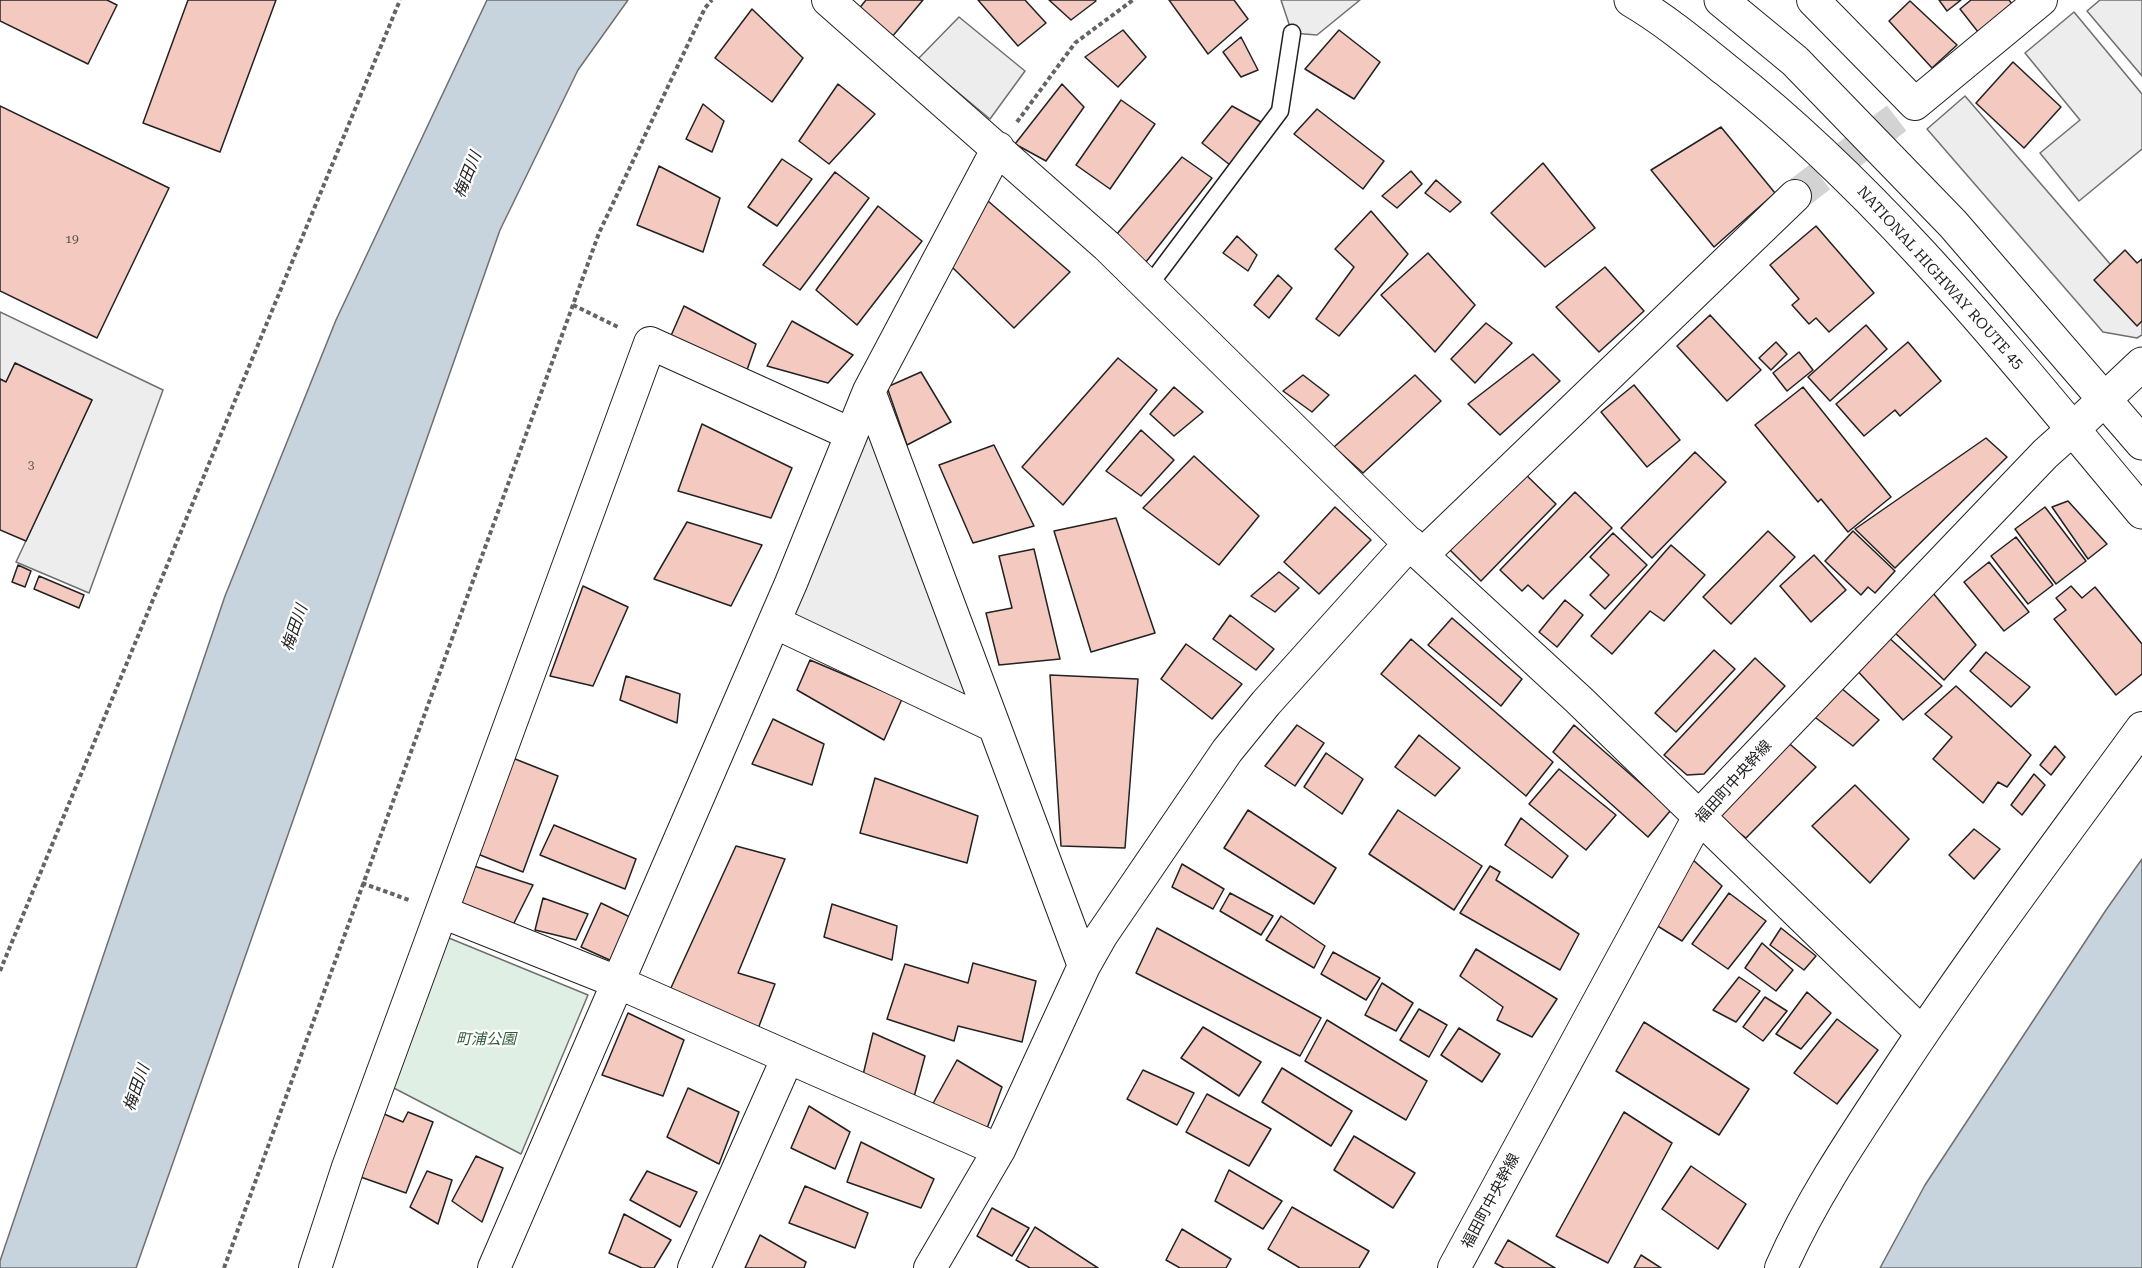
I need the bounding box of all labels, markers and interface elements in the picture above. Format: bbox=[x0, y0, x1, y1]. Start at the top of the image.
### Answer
water label: 梅田川 bbox=[450, 149, 486, 201]
street label: NATIONAL HIGHWAY ROUTE 45 bbox=[1853, 183, 2027, 373]
house number: 19 bbox=[65, 232, 79, 246]
house number: 3 bbox=[28, 458, 34, 472]
water label: 梅田川 bbox=[278, 602, 312, 654]
street label: 福田町中央幹線 bbox=[1692, 737, 1776, 827]
park label: 町浦公園 bbox=[456, 1031, 516, 1049]
water label: 梅田川 bbox=[120, 1062, 154, 1114]
street label: 福田町中央幹線 bbox=[1458, 1150, 1524, 1252]

